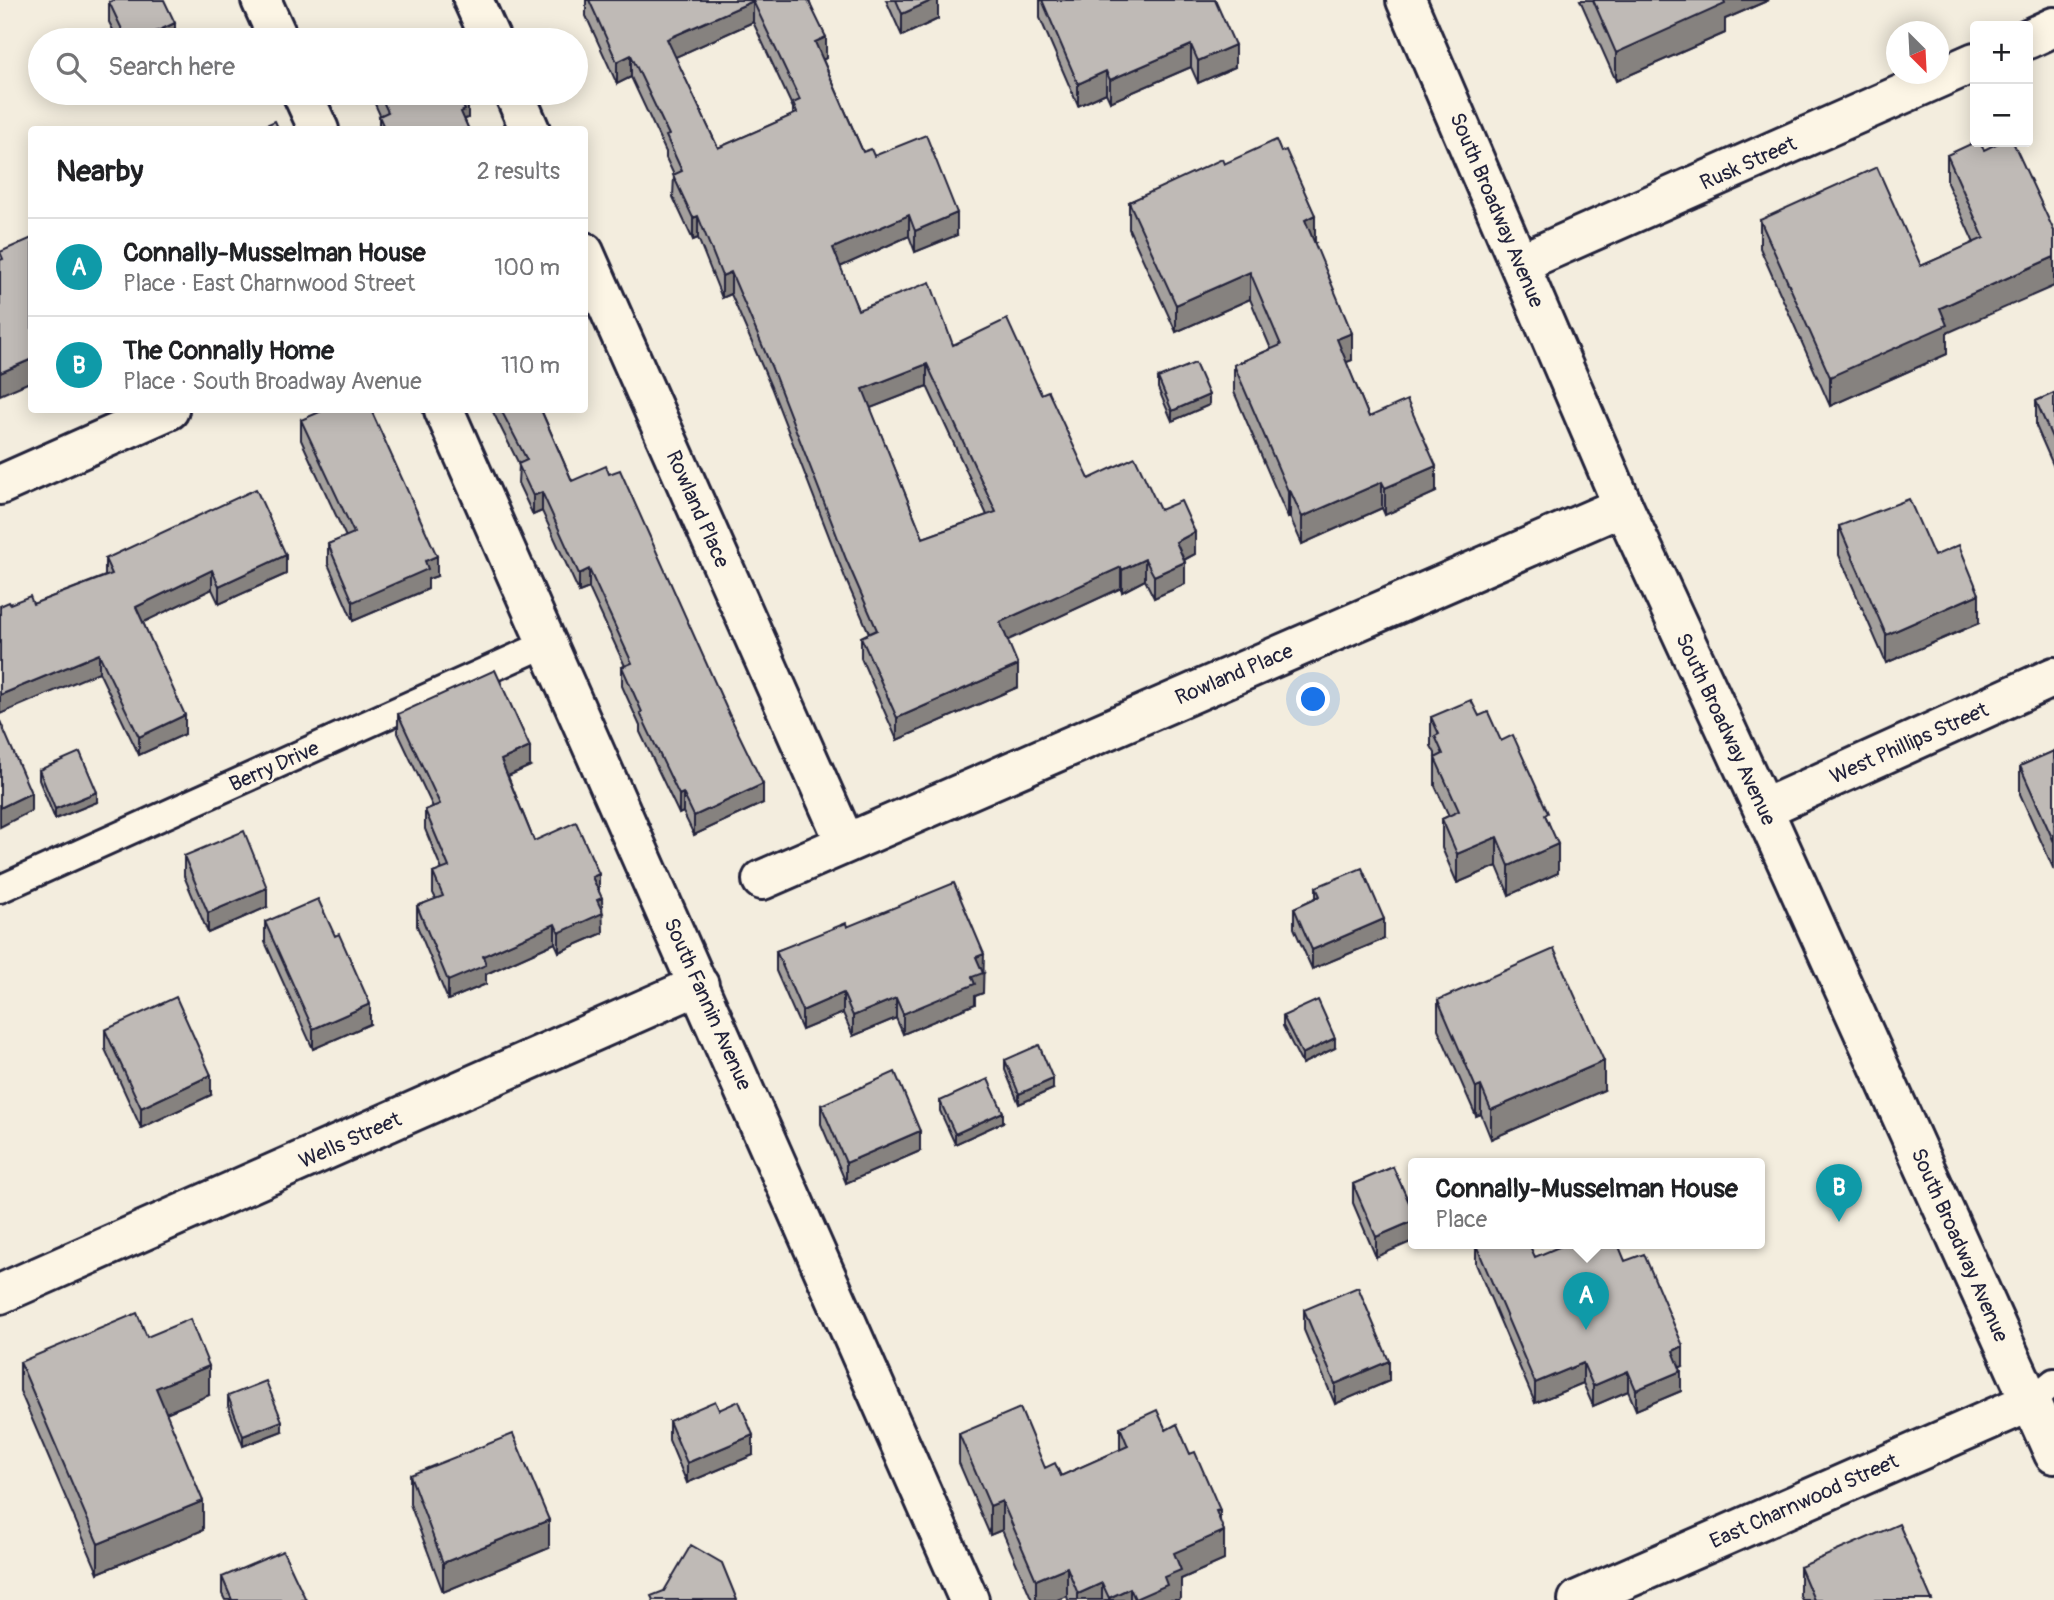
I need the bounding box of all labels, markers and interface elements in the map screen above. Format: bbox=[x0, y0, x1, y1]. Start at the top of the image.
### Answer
north arrow bbox=[1886, 21, 1949, 84]
map controls bbox=[1970, 21, 2033, 147]
button: + bbox=[1970, 21, 2033, 84]
search box bbox=[28, 28, 588, 105]
icon: search bbox=[52, 48, 90, 86]
text: Search here bbox=[108, 51, 235, 83]
button: − bbox=[1970, 84, 2033, 147]
street label: South Broadway Avenue bbox=[1443, 109, 1550, 312]
street label: Rusk Street bbox=[1696, 130, 1801, 197]
text: Nearby bbox=[56, 153, 143, 190]
text: 2 results bbox=[477, 157, 560, 186]
text: Connally-Musselman House bbox=[123, 237, 426, 269]
text: A bbox=[72, 253, 86, 282]
text: 100 m bbox=[494, 253, 560, 282]
text: Place · East Charnwood Street bbox=[123, 269, 415, 298]
text: The Connally Home bbox=[123, 335, 334, 367]
text: B bbox=[72, 351, 86, 380]
text: 110 m bbox=[501, 351, 560, 380]
text: Place · South Broadway Avenue bbox=[123, 367, 422, 396]
street label: Rowland Place bbox=[660, 446, 736, 573]
street label: South Broadway Avenue bbox=[1669, 629, 1782, 830]
street label: Rowland Place bbox=[1171, 637, 1298, 711]
your location bbox=[1296, 682, 1330, 716]
street label: West Phillips Street bbox=[1826, 696, 1993, 790]
street label: Berry Drive bbox=[225, 734, 324, 798]
street label: South Fannin Avenue bbox=[657, 914, 758, 1095]
street label: Wells Street bbox=[295, 1106, 406, 1175]
street label: South Broadway Avenue bbox=[1905, 1144, 2015, 1347]
popup bbox=[1408, 1158, 1765, 1249]
pin: B bbox=[1816, 1164, 1862, 1222]
text: Connally-Musselman House bbox=[1435, 1173, 1738, 1205]
text: Place bbox=[1435, 1205, 1487, 1234]
pin: A bbox=[1563, 1272, 1609, 1330]
street label: East Charnwood Street bbox=[1706, 1448, 1903, 1555]

